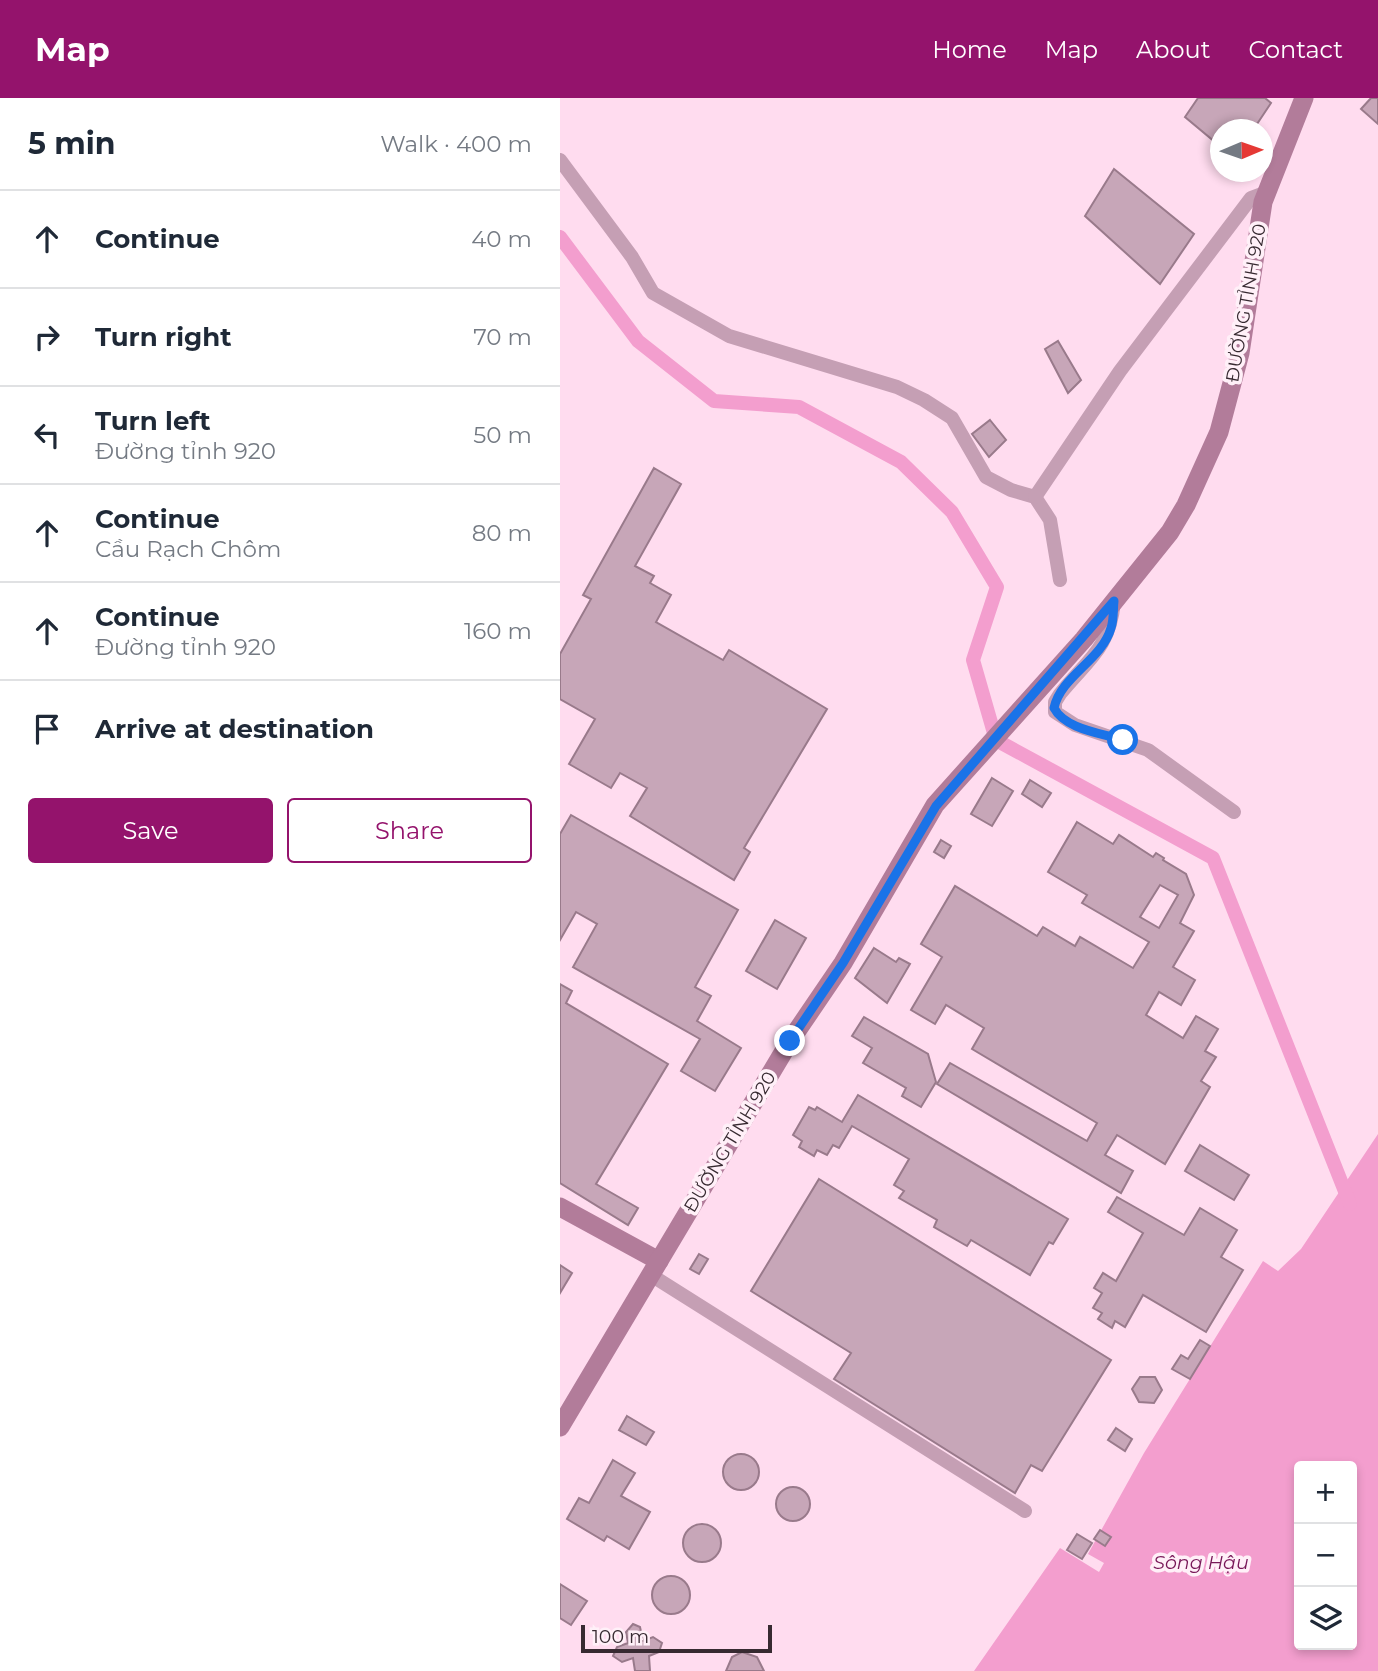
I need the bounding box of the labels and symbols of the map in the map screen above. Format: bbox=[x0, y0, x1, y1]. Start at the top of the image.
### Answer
north arrow bbox=[1210, 119, 1273, 182]
street label: ĐƯỜNG TỈNH 920 bbox=[1220, 222, 1271, 384]
route start bbox=[1107, 724, 1138, 755]
route end bbox=[774, 1025, 805, 1056]
street label: ĐƯỜNG TỈNH 920 bbox=[678, 1067, 781, 1216]
water label: Sông Hậu bbox=[1153, 1551, 1249, 1574]
scale bar bbox=[581, 1622, 772, 1654]

